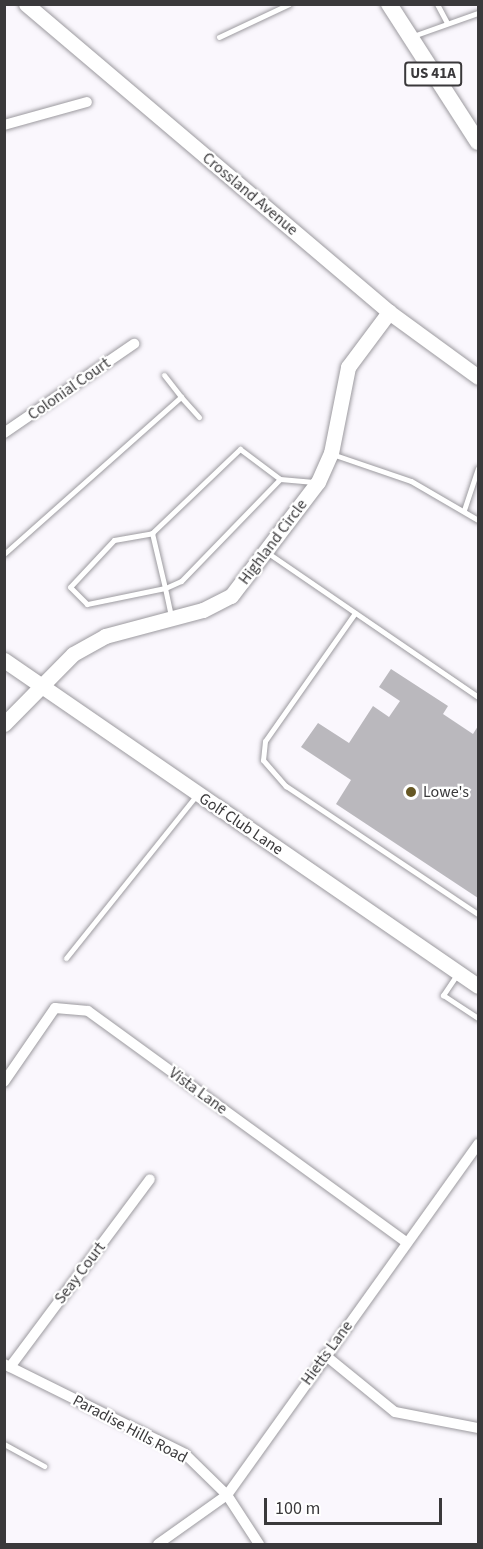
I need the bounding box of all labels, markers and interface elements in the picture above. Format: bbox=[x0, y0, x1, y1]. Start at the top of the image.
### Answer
road number: US 41A bbox=[403, 62, 463, 86]
street label: Crossland Avenue bbox=[198, 148, 302, 240]
street label: Colonial Court bbox=[24, 354, 114, 424]
street label: Highland Circle bbox=[235, 496, 311, 588]
place label: Lowe's bbox=[423, 782, 469, 802]
marker: Lowe's bbox=[404, 785, 418, 799]
street label: Golf Club Lane bbox=[195, 789, 287, 859]
street label: Vista Lane bbox=[165, 1063, 231, 1119]
street label: Seay Court bbox=[51, 1238, 109, 1308]
street label: Hietts Lane bbox=[297, 1317, 357, 1389]
street label: Paradise Hills Road bbox=[69, 1391, 191, 1467]
scale bar bbox=[267, 1486, 446, 1524]
text: 100 m bbox=[275, 1496, 320, 1521]

